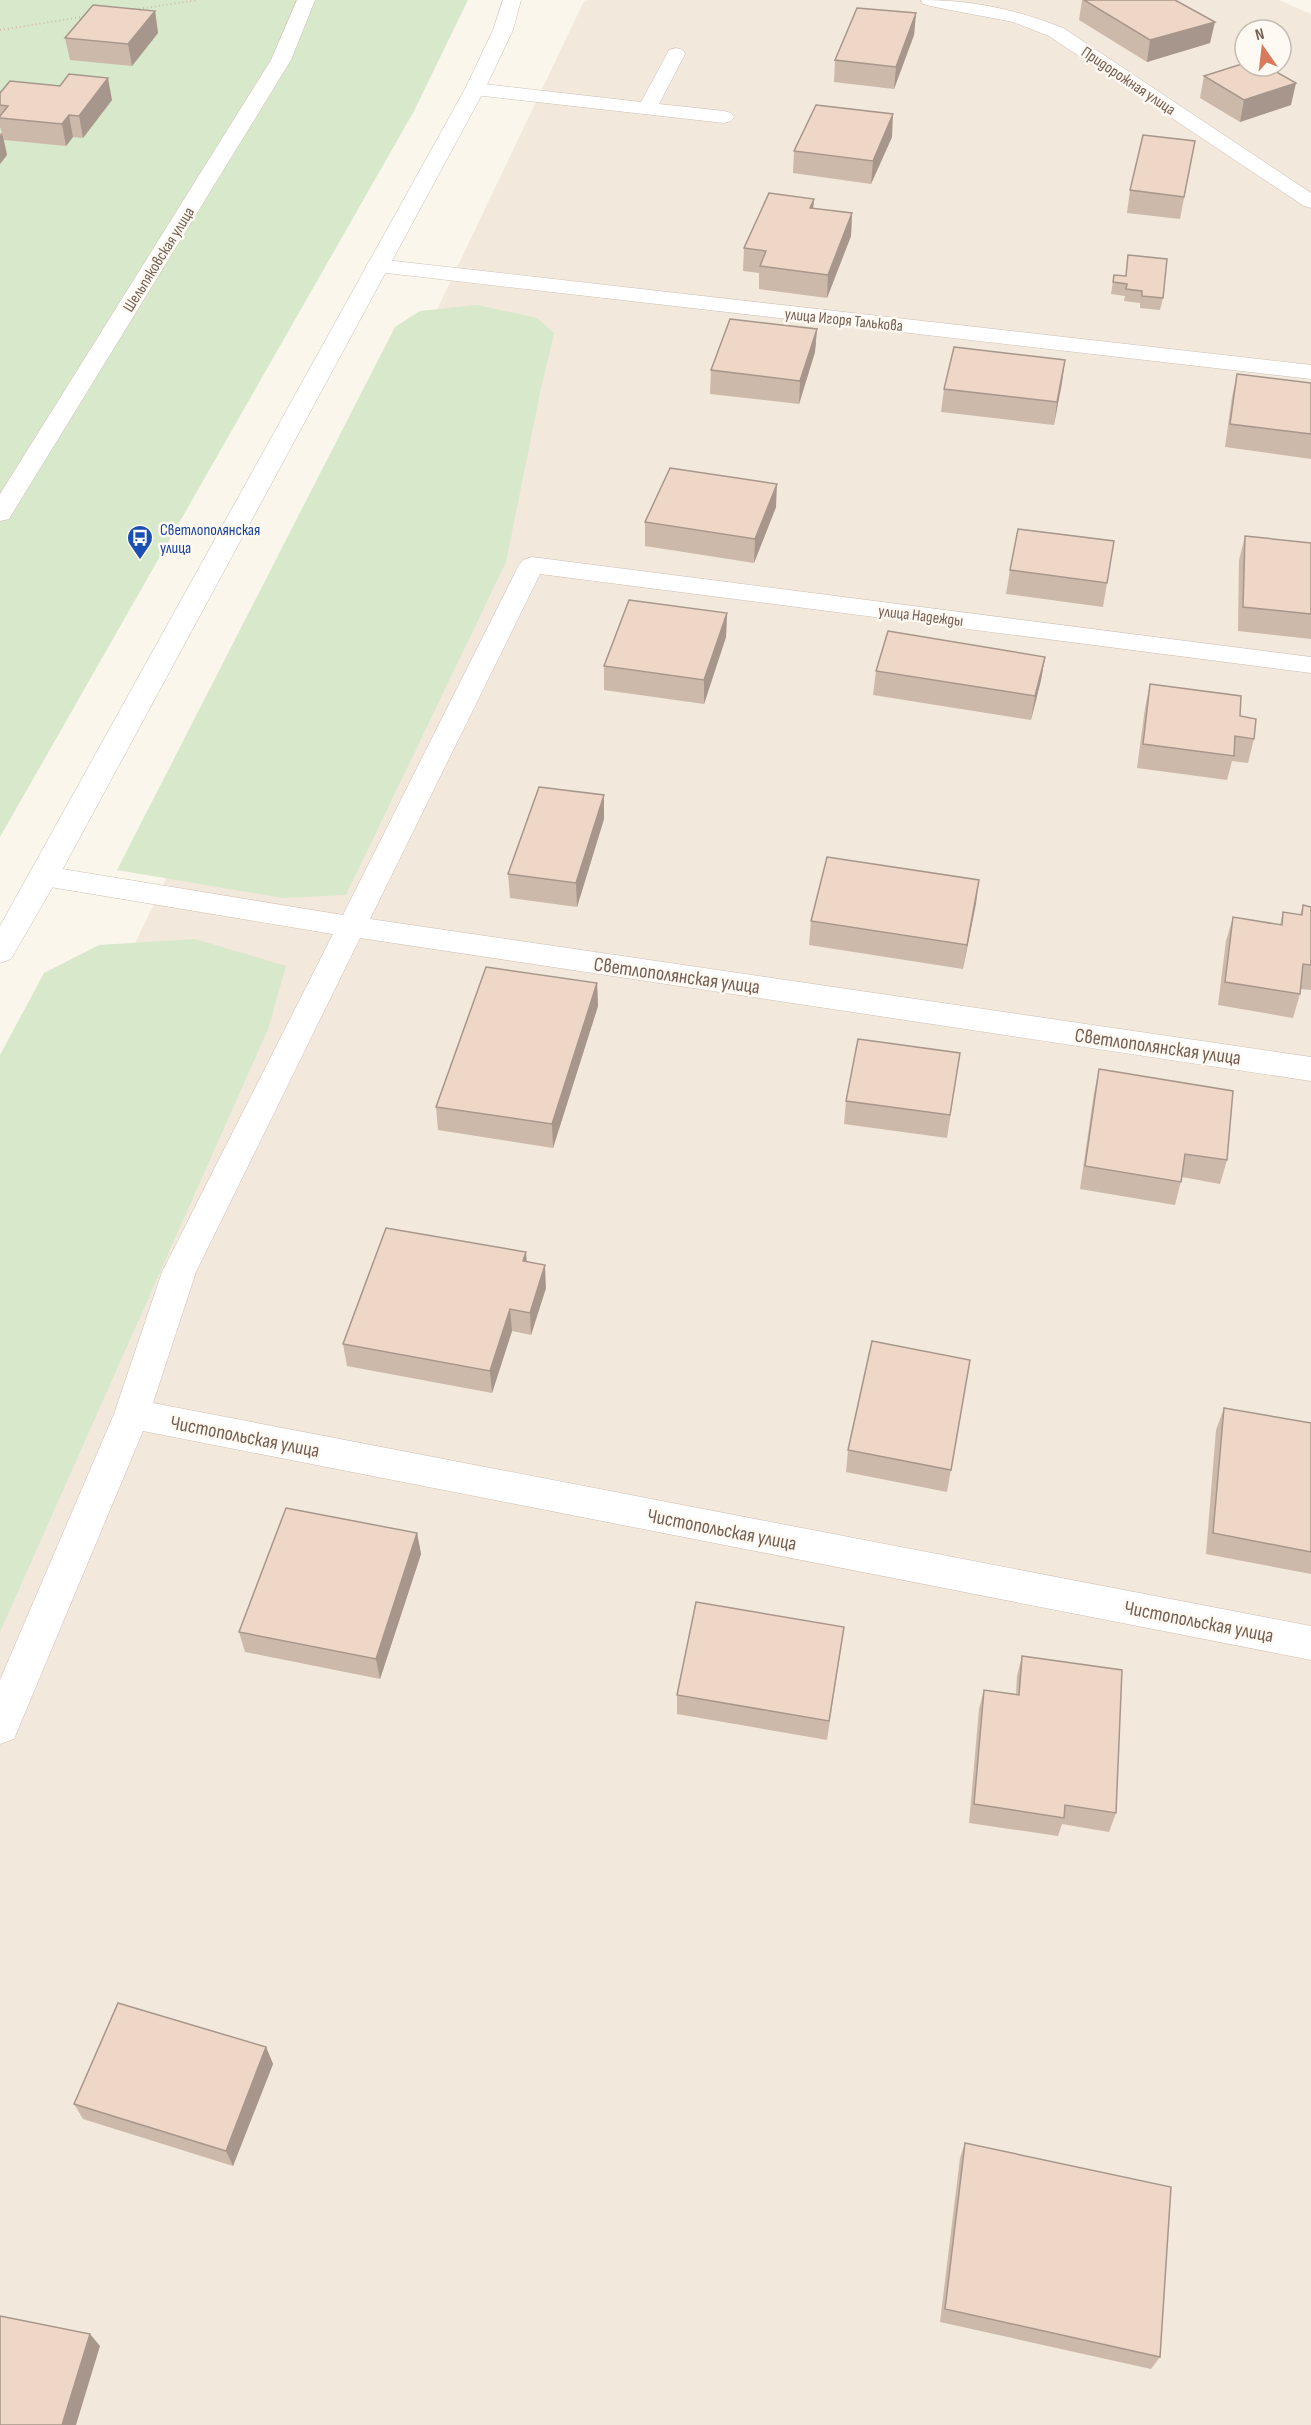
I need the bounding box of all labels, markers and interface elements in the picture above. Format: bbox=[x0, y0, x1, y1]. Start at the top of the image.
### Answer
north arrow bbox=[1233, 18, 1293, 78]
text: N bbox=[1253, 25, 1266, 45]
street label: Придорожная улица bbox=[1077, 43, 1179, 120]
street label: Шельпяковская улица bbox=[119, 204, 199, 316]
street label: улица Игоря Талькова bbox=[784, 305, 904, 336]
place label: Светлополянская улица bbox=[160, 521, 260, 558]
bus stop icon: Светлополянская улица bbox=[125, 523, 155, 561]
street label: улица Надежды bbox=[877, 602, 964, 631]
street label: Светлополянская улица bbox=[592, 952, 762, 1000]
street label: Светлополянская улица bbox=[1073, 1023, 1243, 1071]
street label: Чистопольская улица bbox=[168, 1411, 322, 1463]
street label: Чистопольская улица bbox=[645, 1504, 799, 1556]
street label: Чистопольская улица bbox=[1122, 1596, 1276, 1648]

